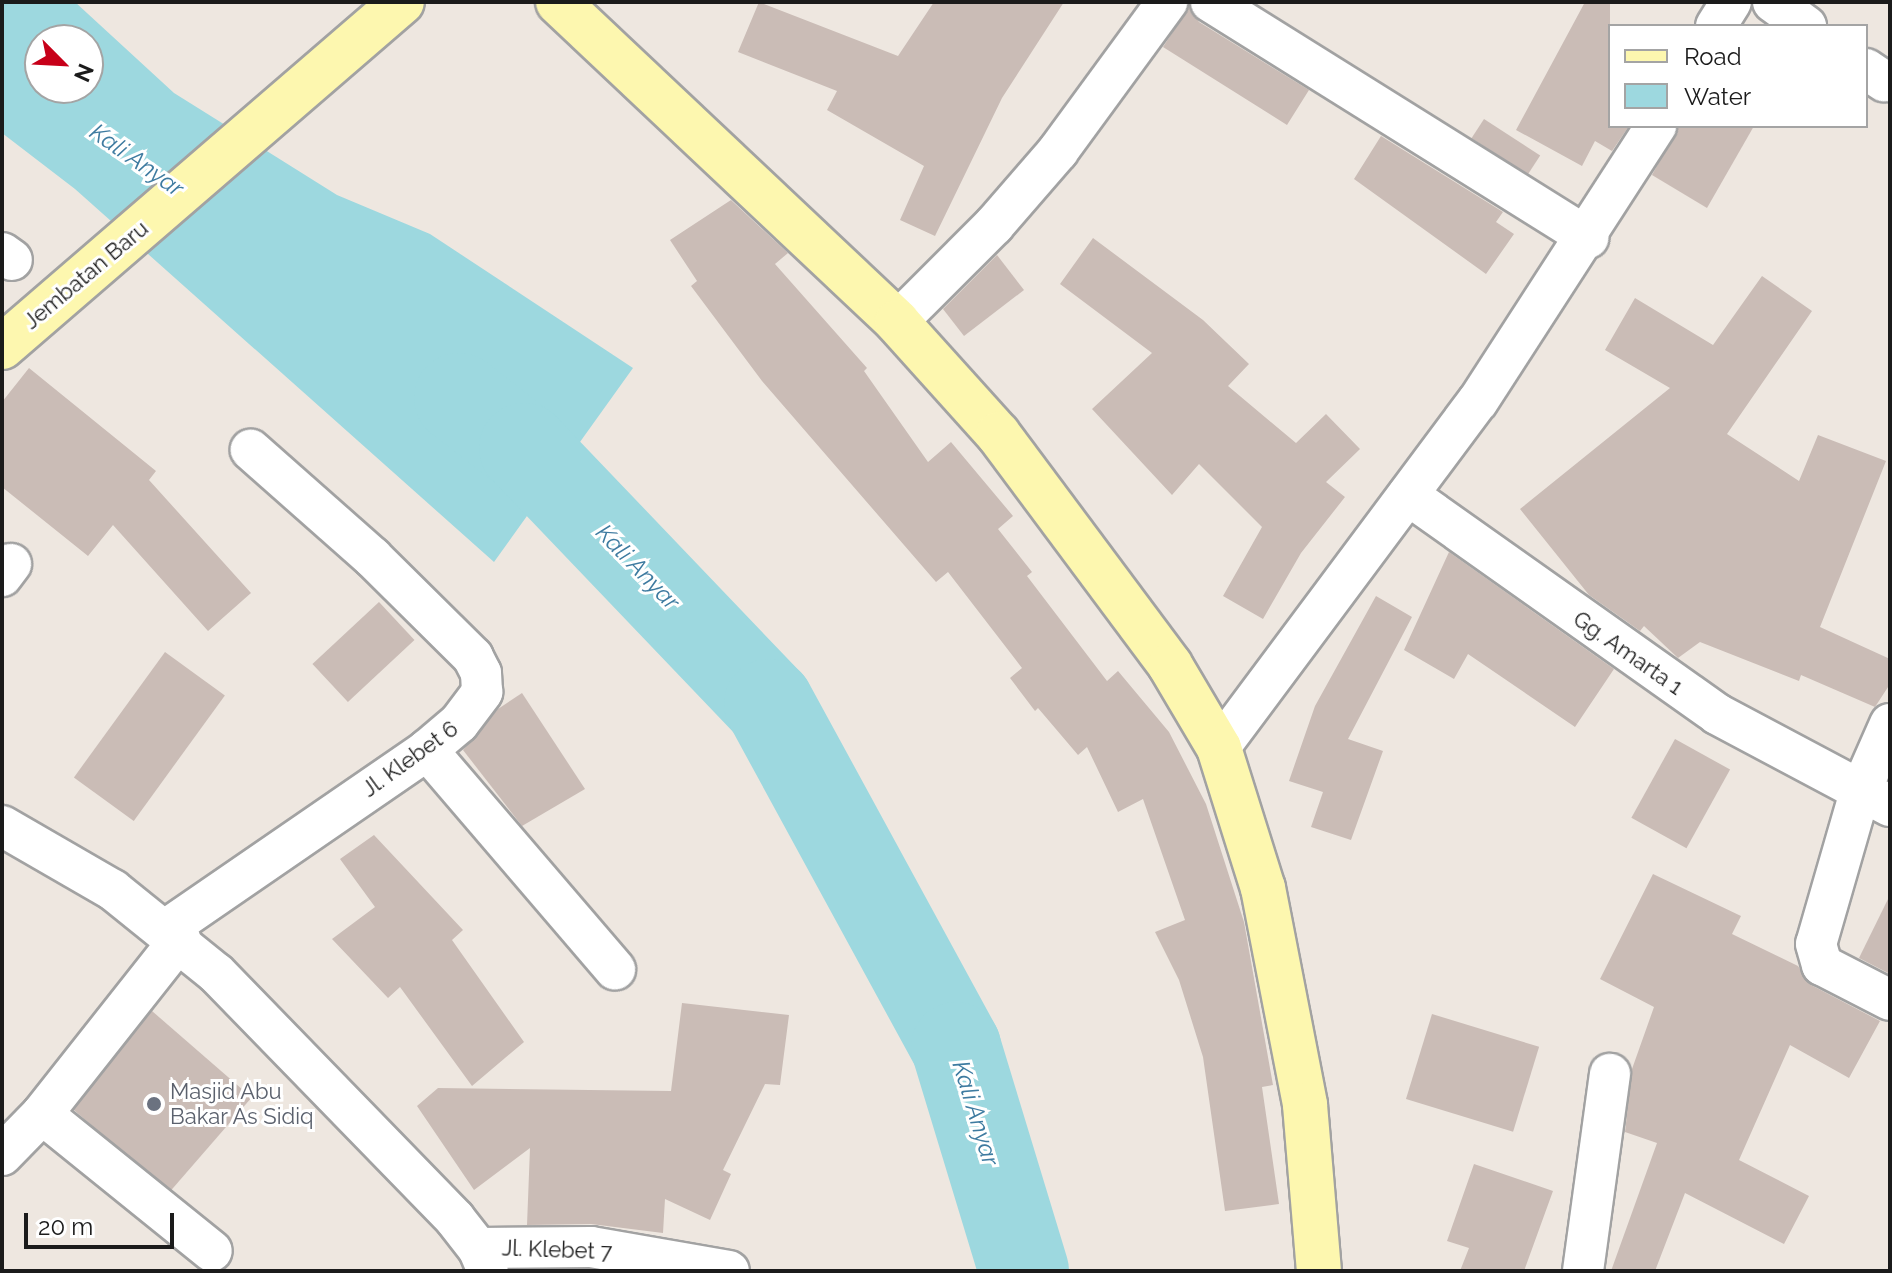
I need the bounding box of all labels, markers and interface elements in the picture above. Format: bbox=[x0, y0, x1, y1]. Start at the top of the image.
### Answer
north arrow bbox=[24, 24, 104, 104]
legend bbox=[1608, 24, 1868, 128]
text: Road bbox=[1684, 42, 1742, 71]
text: N bbox=[69, 60, 99, 86]
text: Water bbox=[1684, 82, 1751, 111]
water label: Kali Anyar bbox=[84, 117, 190, 203]
street label: Jembatan Baru bbox=[18, 215, 154, 335]
water label: Kali Anyar bbox=[590, 518, 686, 616]
street label: Gg. Amarta 1 bbox=[1568, 605, 1688, 701]
street label: Jl. Klebet 6 bbox=[357, 715, 463, 803]
water label: Kali Anyar bbox=[946, 1057, 1006, 1169]
place label: Masjid Abu Bakar As Sidiq bbox=[170, 1078, 315, 1130]
marker: Masjid Abu Bakar As Sidiq bbox=[145, 1095, 163, 1113]
scale bar bbox=[28, 1197, 178, 1247]
text: 20 m bbox=[38, 1212, 93, 1241]
street label: Jl. Klebet 7 bbox=[501, 1235, 613, 1265]

